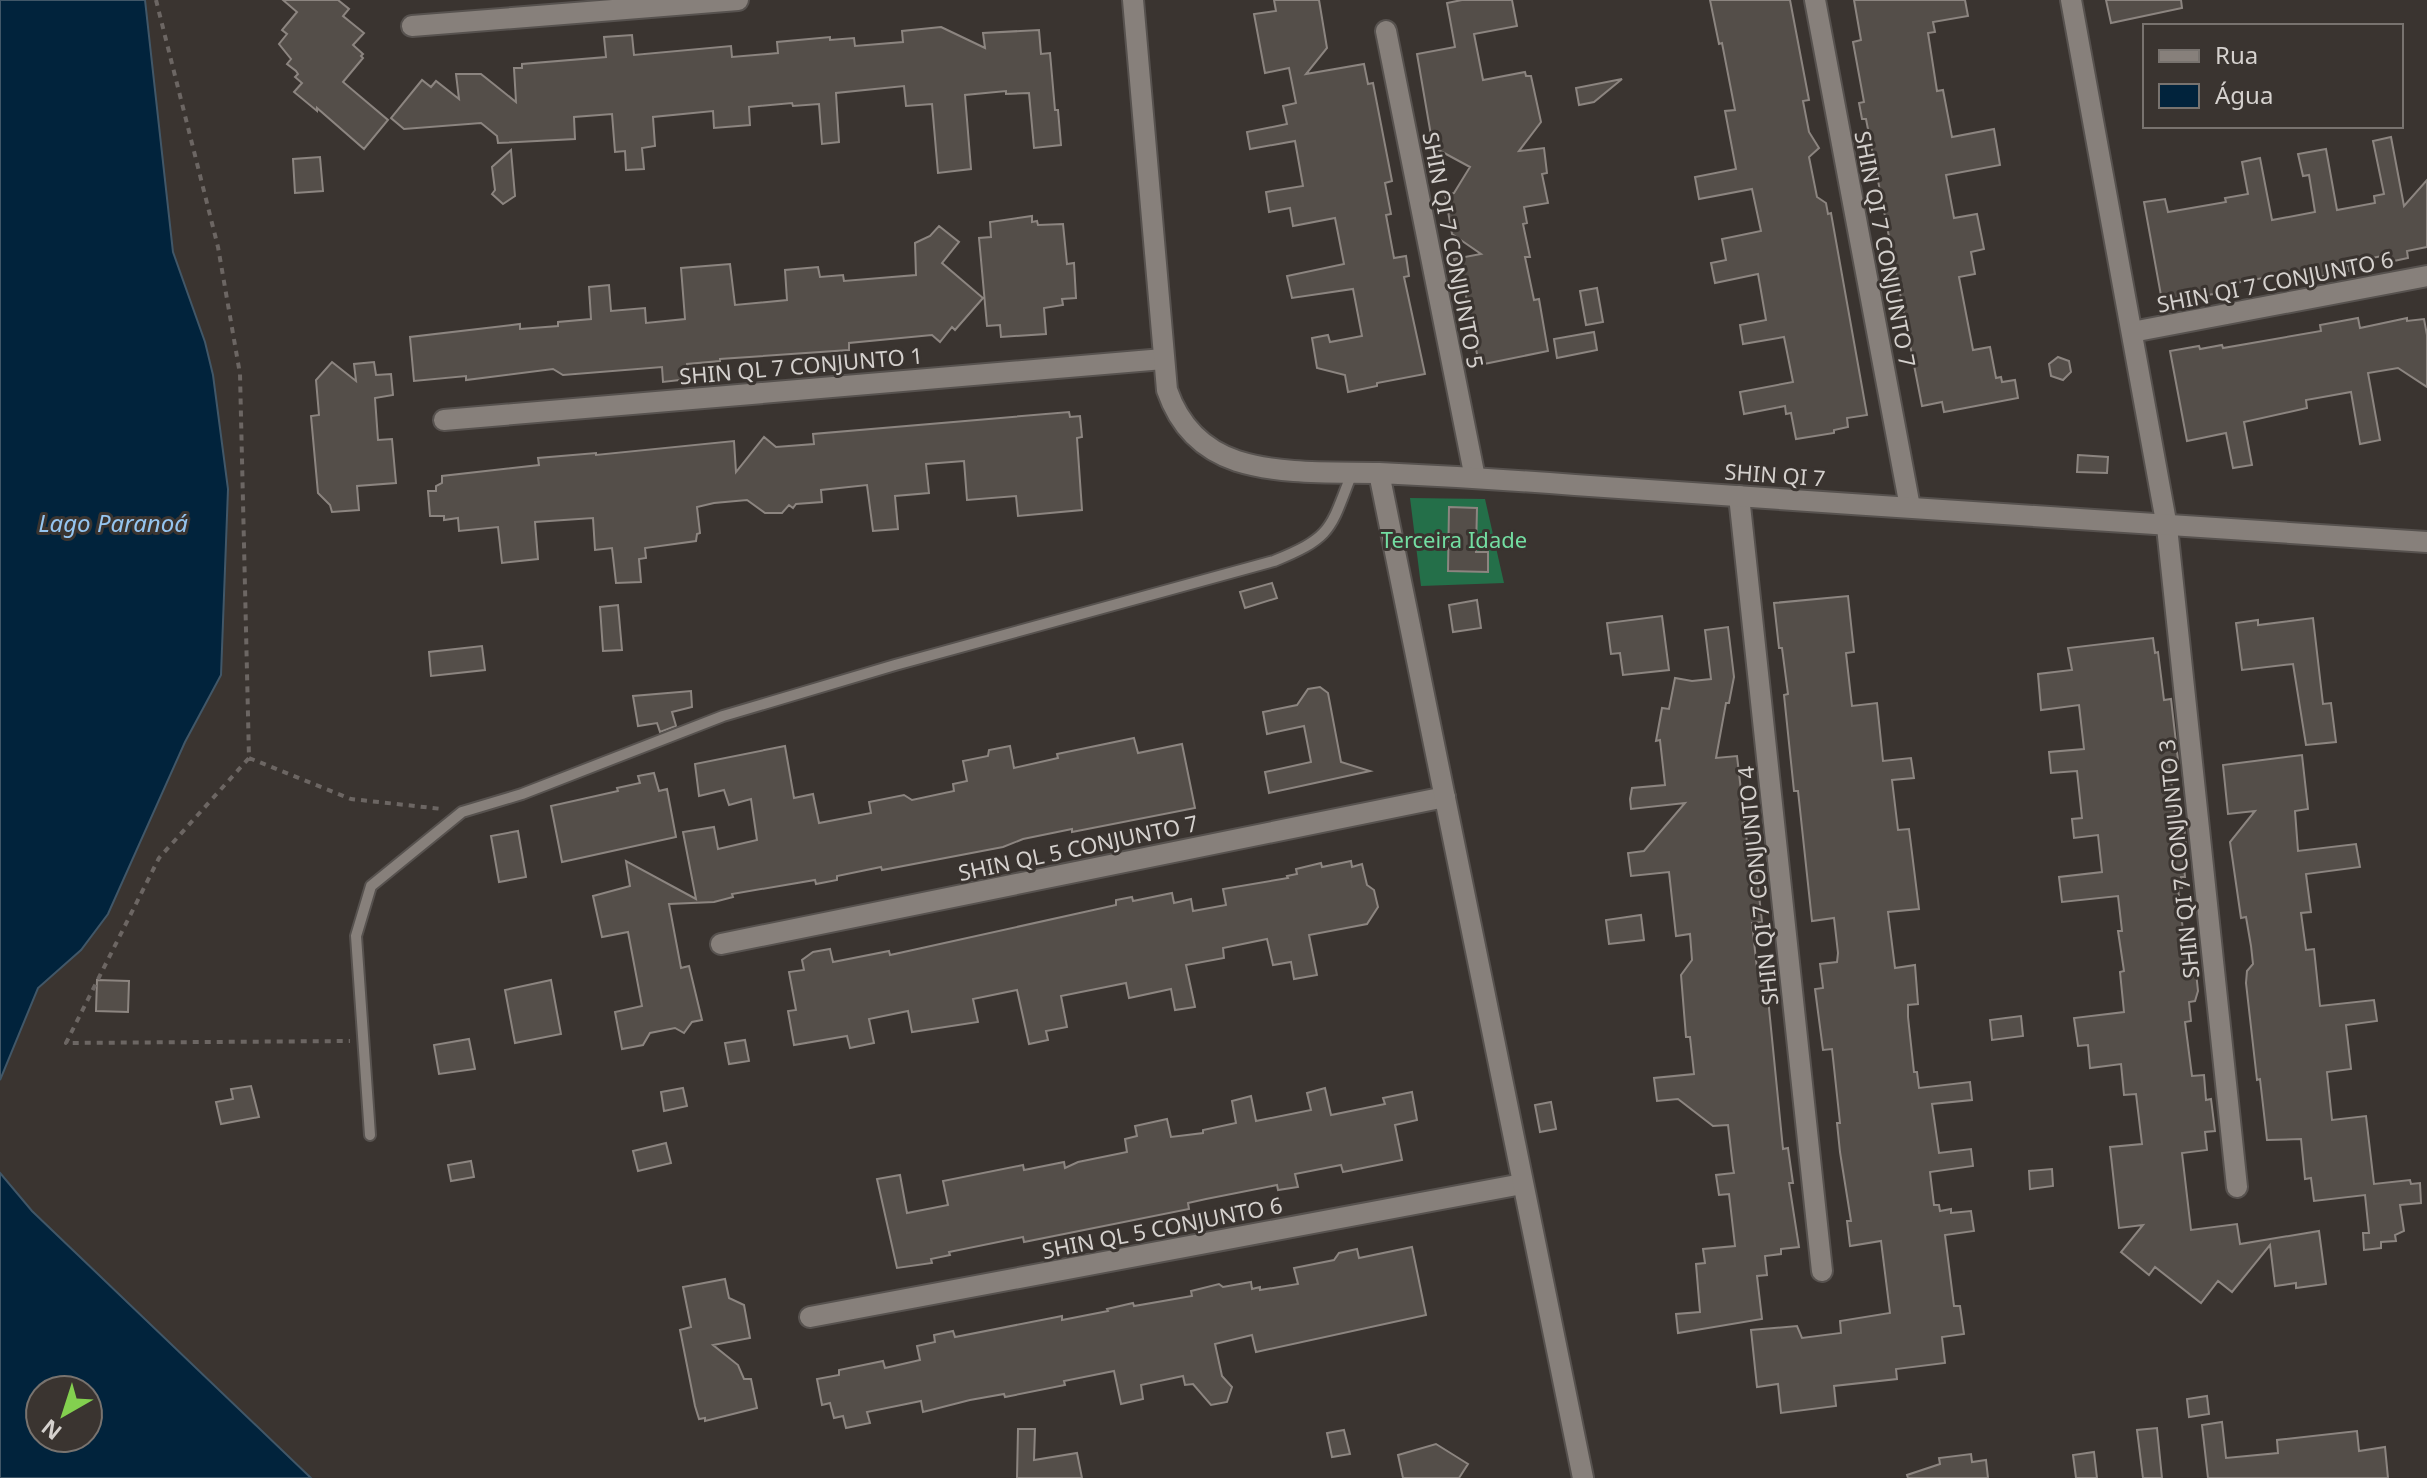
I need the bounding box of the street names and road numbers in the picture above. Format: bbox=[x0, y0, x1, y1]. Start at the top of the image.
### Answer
street label: SHIN QI 7 CONJUNTO 7 bbox=[1848, 128, 1924, 370]
street label: SHIN QI 7 CONJUNTO 5 bbox=[1416, 129, 1492, 371]
street label: SHIN QI 7 CONJUNTO 6 bbox=[2154, 243, 2396, 319]
street label: SHIN QL 7 CONJUNTO 1 bbox=[678, 339, 924, 391]
street label: SHIN QI 7 bbox=[1723, 456, 1827, 492]
street label: SHIN QI 7 CONJUNTO 3 bbox=[2151, 738, 2205, 980]
street label: SHIN QI 7 CONJUNTO 4 bbox=[1729, 764, 1784, 1007]
street label: SHIN QL 5 CONJUNTO 7 bbox=[955, 807, 1201, 887]
street label: SHIN QL 5 CONJUNTO 6 bbox=[1039, 1189, 1285, 1265]

